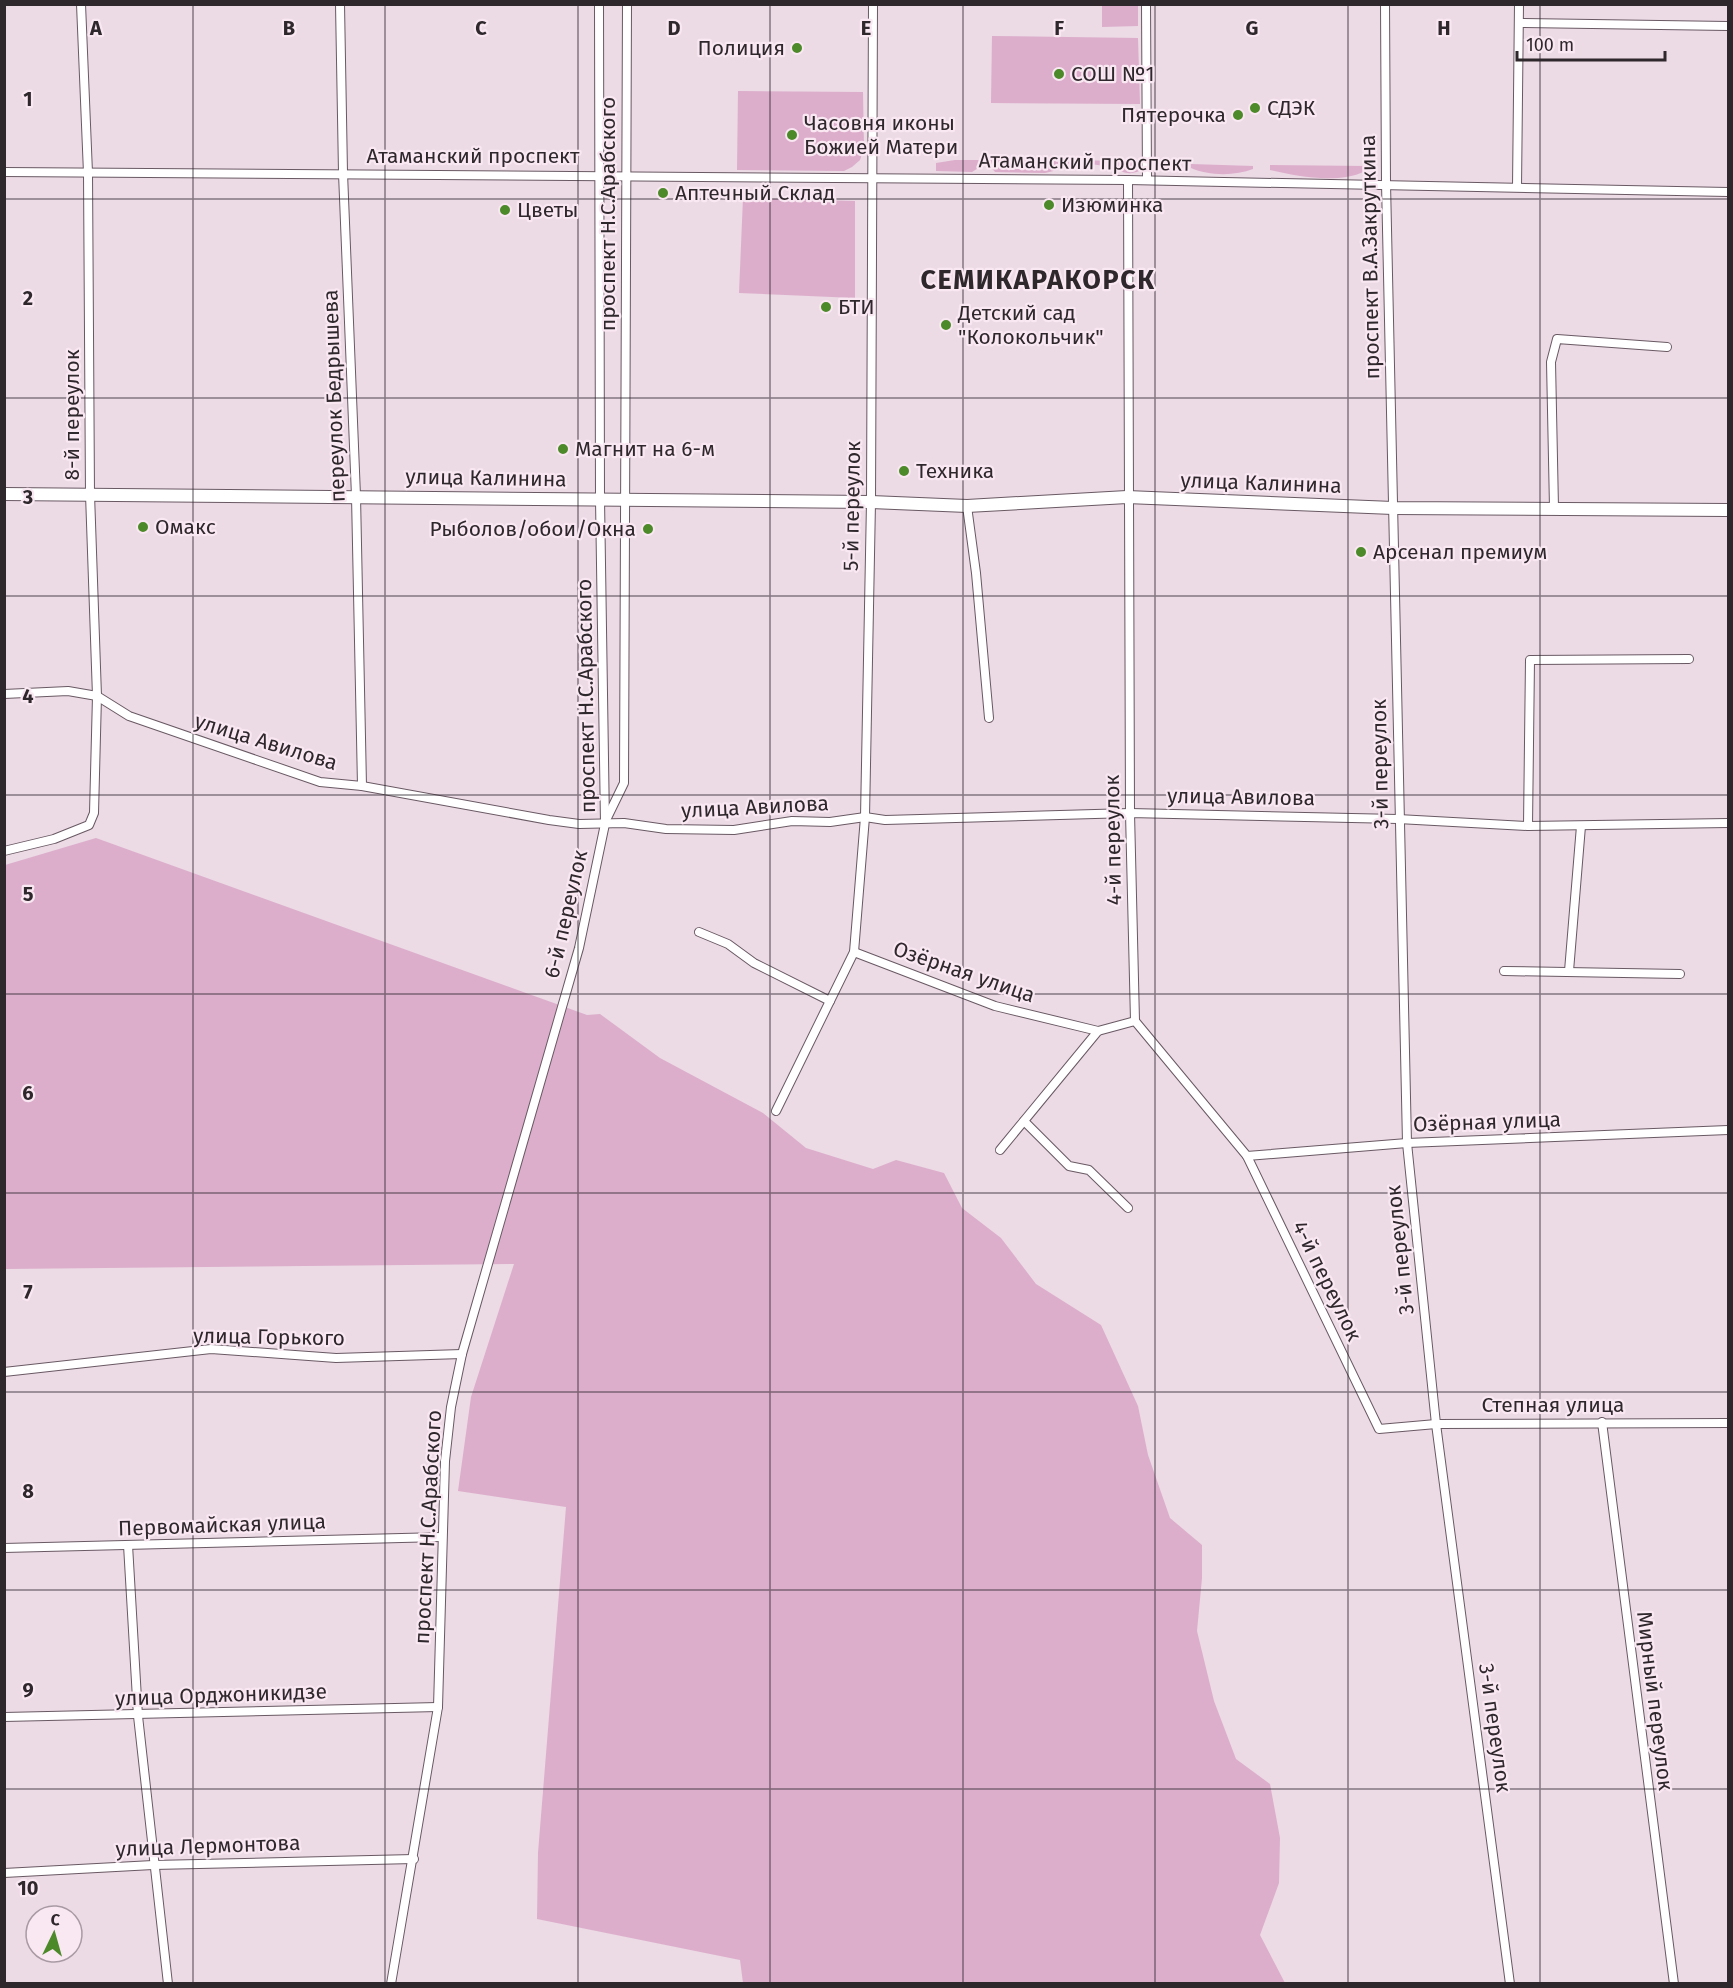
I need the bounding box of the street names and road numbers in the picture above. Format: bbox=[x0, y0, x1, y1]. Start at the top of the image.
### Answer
street label: проспект Н.С.Арабского bbox=[595, 97, 621, 331]
street label: проспект В.А.Закруткина bbox=[1355, 134, 1385, 380]
street label: Атаманский проспект bbox=[367, 143, 580, 169]
street label: Атаманский проспект bbox=[978, 147, 1192, 177]
street label: переулок Бедрышева bbox=[317, 289, 351, 503]
street label: 8-й переулок bbox=[59, 349, 85, 481]
street label: 5-й переулок bbox=[838, 441, 866, 571]
street label: улица Калинина bbox=[405, 464, 567, 492]
street label: улица Калинина bbox=[1180, 467, 1342, 499]
street label: проспект Н.С.Арабского bbox=[571, 579, 601, 813]
street label: 3-й переулок bbox=[1366, 699, 1394, 829]
street label: улица Авилова bbox=[191, 708, 341, 776]
street label: 4-й переулок bbox=[1099, 774, 1127, 906]
street label: улица Авилова bbox=[1167, 783, 1315, 811]
street label: улица Авилова bbox=[680, 790, 830, 824]
street label: 6-й переулок bbox=[539, 847, 593, 981]
street label: Озёрная улица bbox=[890, 936, 1038, 1008]
street label: Озёрная улица bbox=[1412, 1106, 1562, 1138]
street label: 3-й переулок bbox=[1380, 1184, 1420, 1316]
street label: 4-й переулок bbox=[1287, 1217, 1367, 1346]
street label: улица Горького bbox=[193, 1323, 345, 1351]
street label: Степная улица bbox=[1481, 1392, 1625, 1418]
street label: проспект Н.С.Арабского bbox=[409, 1409, 447, 1645]
street label: Первомайская улица bbox=[118, 1508, 326, 1542]
street label: Мирный переулок bbox=[1631, 1610, 1679, 1792]
street label: 3-й переулок bbox=[1473, 1662, 1517, 1794]
street label: улица Орджоникидзе bbox=[115, 1678, 327, 1712]
street label: улица Лермонтова bbox=[115, 1830, 301, 1862]

